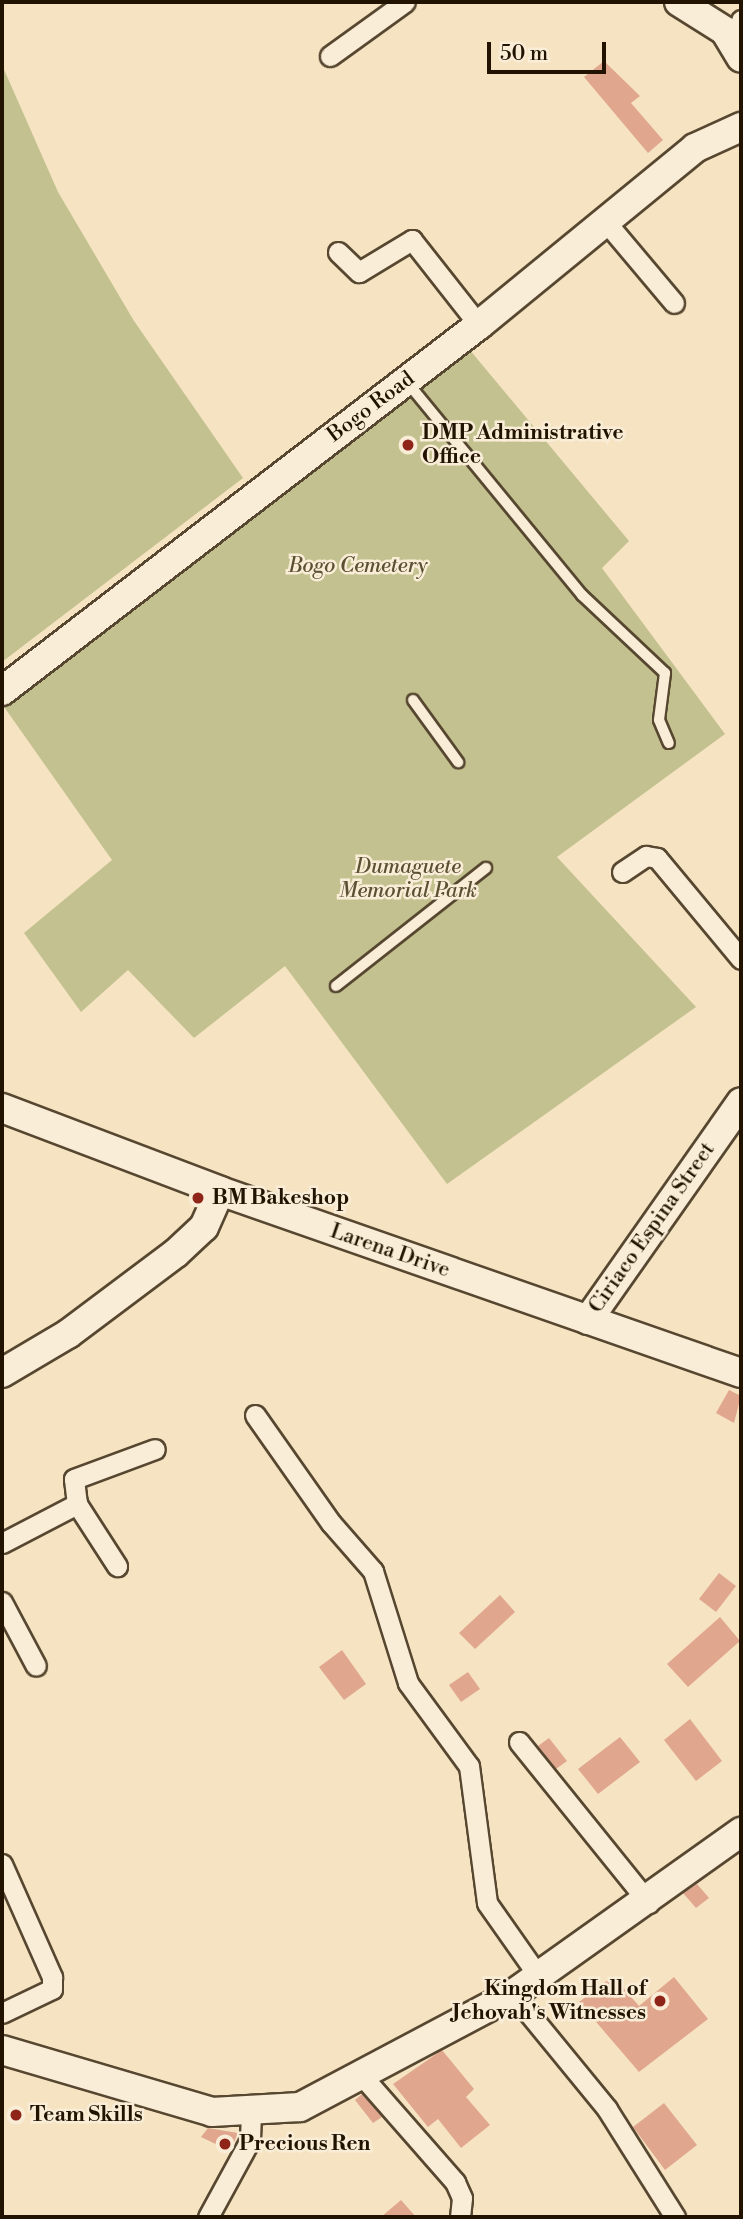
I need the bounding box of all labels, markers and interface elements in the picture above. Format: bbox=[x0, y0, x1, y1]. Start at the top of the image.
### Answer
scale bar bbox=[491, 28, 610, 72]
text: 50 m bbox=[500, 41, 548, 67]
street label: Bogo Road bbox=[323, 366, 419, 448]
place label: DMP Administrative Office bbox=[422, 420, 624, 470]
marker: DMP Administrative Office bbox=[400, 437, 416, 453]
park label: Bogo Cemetery bbox=[288, 553, 428, 579]
park label: Dumaguete Memorial Park bbox=[339, 854, 477, 904]
street label: Ciriaco Espina Street bbox=[584, 1138, 720, 1318]
place label: BM Bakeshop bbox=[212, 1185, 349, 1211]
marker: BM Bakeshop bbox=[190, 1190, 206, 1206]
street label: Larena Drive bbox=[327, 1219, 453, 1283]
place label: Kingdom Hall of Jehovah's Witnesses bbox=[452, 1976, 646, 2026]
marker: Kingdom Hall of Jehovah's Witnesses bbox=[652, 1993, 668, 2009]
place label: Team Skills bbox=[30, 2102, 143, 2128]
marker: Team Skills bbox=[8, 2107, 24, 2123]
place label: Precious Ren bbox=[239, 2131, 370, 2157]
marker: Precious Ren bbox=[217, 2136, 233, 2152]

